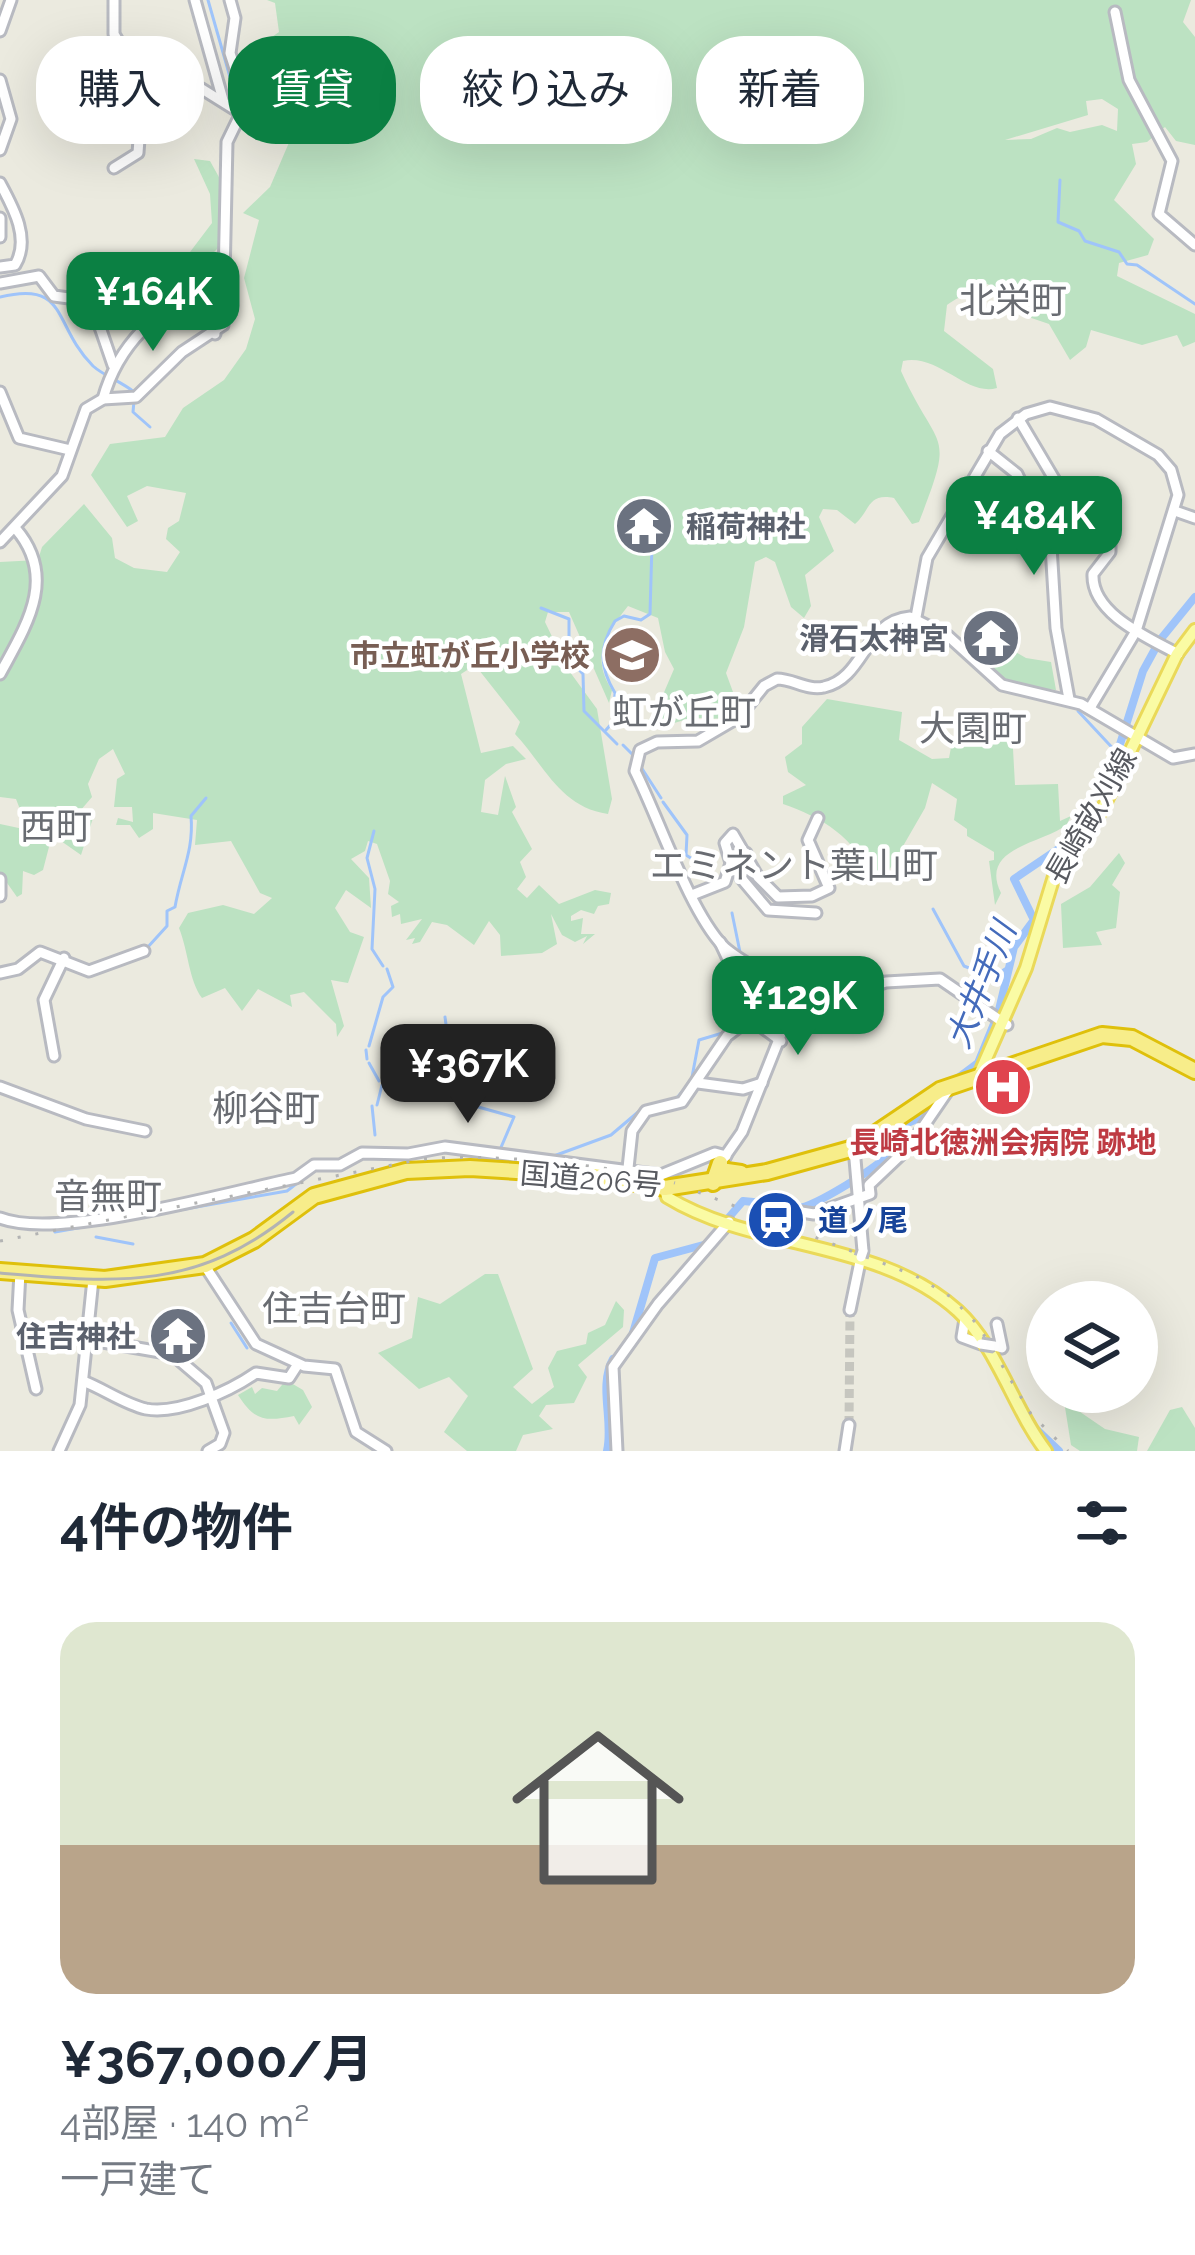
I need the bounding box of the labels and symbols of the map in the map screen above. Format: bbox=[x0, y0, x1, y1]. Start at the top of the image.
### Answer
pin: ¥164K bbox=[69, 252, 237, 354]
district label: 北栄町 bbox=[959, 279, 1067, 321]
pin: ¥484K bbox=[950, 476, 1118, 578]
temple icon: 稲荷神社 bbox=[613, 495, 675, 557]
place label: 稲荷神社 bbox=[686, 509, 806, 544]
temple icon: 滑石太神宮 bbox=[960, 607, 1022, 669]
place label: 滑石太神宮 bbox=[799, 621, 949, 656]
school or university icon: 市立虹が丘小学校 bbox=[601, 624, 663, 686]
place label: 市立虹が丘小学校 bbox=[350, 638, 590, 673]
district label: 虹が丘町 bbox=[612, 691, 756, 733]
district label: 大園町 bbox=[919, 707, 1027, 749]
street label: 長崎畝刈線 bbox=[1038, 742, 1144, 890]
district label: 西町 bbox=[20, 805, 92, 847]
district label: エミネント葉山町 bbox=[650, 844, 938, 886]
water label: 大井手川 bbox=[938, 914, 1025, 1053]
pin: ¥129K bbox=[714, 956, 882, 1058]
pin: ¥367K bbox=[384, 1024, 552, 1126]
hospital icon: 長崎北徳洲会病院 跡地 bbox=[972, 1056, 1034, 1118]
district label: 柳谷町 bbox=[212, 1087, 320, 1129]
place label: 長崎北徳洲会病院 跡地 bbox=[849, 1125, 1157, 1160]
street label: 国道206号 bbox=[519, 1155, 663, 1203]
district label: 音無町 bbox=[54, 1175, 162, 1217]
station icon: 道ノ尾 bbox=[745, 1189, 807, 1251]
place label: 道ノ尾 bbox=[818, 1203, 908, 1238]
district label: 住吉台町 bbox=[262, 1287, 406, 1329]
temple icon: 住吉神社 bbox=[147, 1305, 209, 1367]
place label: 住吉神社 bbox=[16, 1319, 136, 1354]

